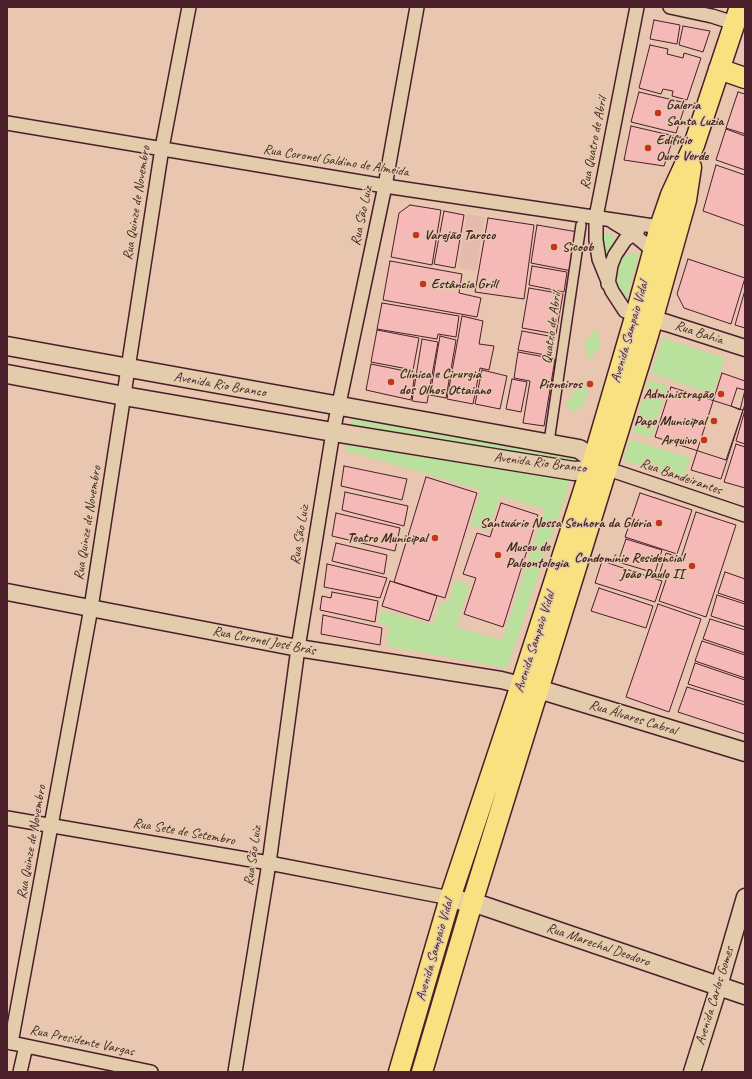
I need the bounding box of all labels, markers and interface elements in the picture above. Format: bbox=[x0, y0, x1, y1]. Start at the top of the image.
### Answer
street label: Rua Quatro de Abril bbox=[577, 95, 611, 191]
place label: Galeria Santa Luzia bbox=[666, 97, 723, 130]
marker: Galeria Santa Luzia bbox=[653, 108, 663, 118]
place label: Edifício Ouro Verde bbox=[656, 132, 708, 164]
street label: Rua Coronel Galdino de Almeida bbox=[262, 141, 410, 181]
marker: Edifício Ouro Verde bbox=[643, 143, 653, 153]
street label: Rua Quinze de Novembro bbox=[120, 145, 154, 261]
street label: Rua São Luiz bbox=[348, 185, 376, 247]
place label: Varejão Taroco bbox=[424, 227, 495, 243]
marker: Varejão Taroco bbox=[411, 230, 421, 240]
place label: Sicoob bbox=[562, 239, 593, 255]
marker: Sicoob bbox=[549, 242, 559, 252]
place label: Estância Grill bbox=[431, 276, 497, 292]
marker: Estância Grill bbox=[418, 279, 428, 289]
street label: Avenida Sampaio Vidal bbox=[607, 279, 653, 385]
street label: Quatro de Abril bbox=[539, 291, 565, 365]
street label: Rua Bahia bbox=[673, 317, 725, 349]
place label: Clínica e Cirurgia dos Olhos Ottaiano bbox=[399, 366, 491, 398]
street label: Avenida Rio Branco bbox=[173, 369, 267, 401]
place label: Pioneiros bbox=[539, 376, 582, 392]
marker: Clínica e Cirurgia dos Olhos Ottaiano bbox=[386, 377, 396, 387]
marker: Pioneiros bbox=[585, 379, 595, 389]
place label: Administração bbox=[643, 386, 713, 402]
marker: Administração bbox=[716, 389, 726, 399]
place label: Paço Municipal bbox=[634, 413, 706, 429]
marker: Paço Municipal bbox=[709, 416, 719, 426]
place label: Arquivo bbox=[661, 432, 696, 448]
marker: Arquivo bbox=[699, 435, 709, 445]
street label: Avenida Rio Branco bbox=[493, 449, 587, 477]
street label: Rua Bandeirantes bbox=[638, 455, 724, 499]
street label: Rua Quinze de Novembro bbox=[71, 465, 105, 581]
street label: Rua São Luiz bbox=[287, 504, 313, 566]
place label: Santuário Nossa Senhora da Glória bbox=[480, 515, 651, 531]
marker: Santuário Nossa Senhora da Glória bbox=[654, 518, 664, 528]
place label: Teatro Municipal bbox=[347, 530, 427, 546]
marker: Teatro Municipal bbox=[430, 533, 440, 543]
place label: Museu de Paleontologia bbox=[506, 539, 568, 572]
marker: Museu de Paleontologia bbox=[493, 550, 503, 560]
place label: Condomínio Residencial João Paulo II bbox=[574, 550, 684, 582]
marker: Condomínio Residencial João Paulo II bbox=[687, 561, 697, 571]
street label: Avenida Sampaio Vidal bbox=[511, 589, 559, 695]
street label: Rua Coronel José Brás bbox=[211, 623, 317, 659]
street label: Rua Álvares Cabral bbox=[587, 697, 679, 739]
street label: Rua Quinze de Novembro bbox=[14, 784, 50, 900]
street label: Rua Sete de Setembro bbox=[132, 815, 236, 849]
street label: Rua São Luiz bbox=[240, 825, 266, 887]
street label: Avenida Sampaio Vidal bbox=[412, 897, 458, 1003]
street label: Rua Marechal Deodoro bbox=[544, 919, 652, 971]
street label: Avenida Carlos Gomes bbox=[692, 945, 738, 1047]
street label: Rua Presidente Vargas bbox=[28, 1022, 136, 1060]

